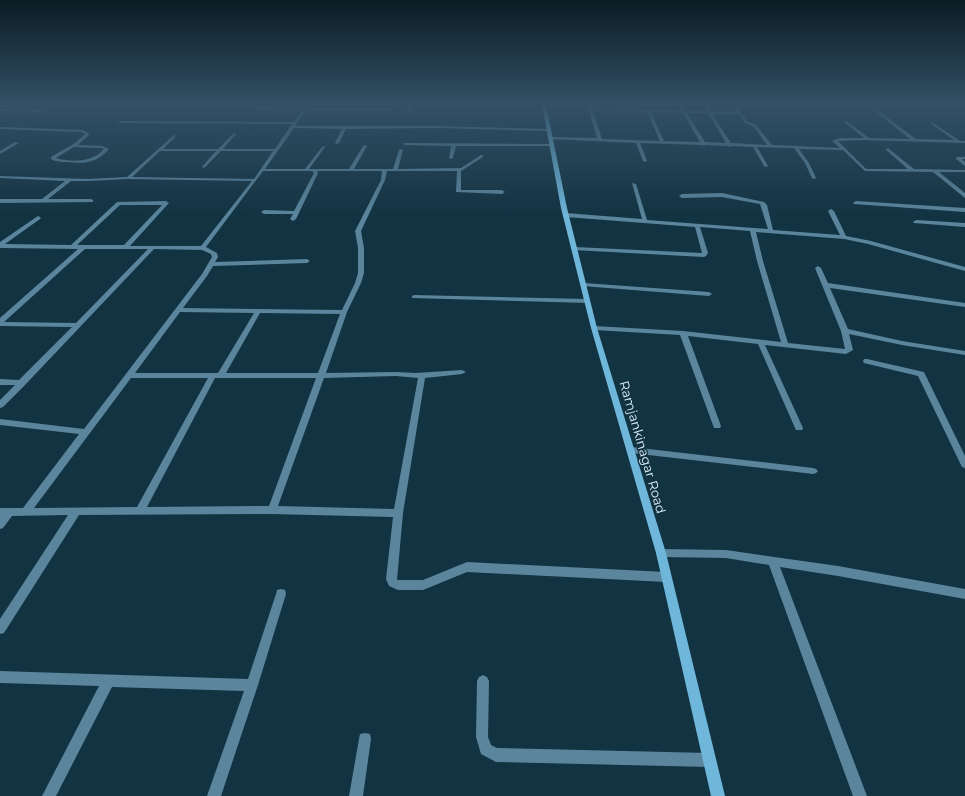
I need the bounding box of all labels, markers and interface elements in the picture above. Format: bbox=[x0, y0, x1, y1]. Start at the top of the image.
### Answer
street label: Ramjankinagar Road bbox=[616, 379, 670, 515]

